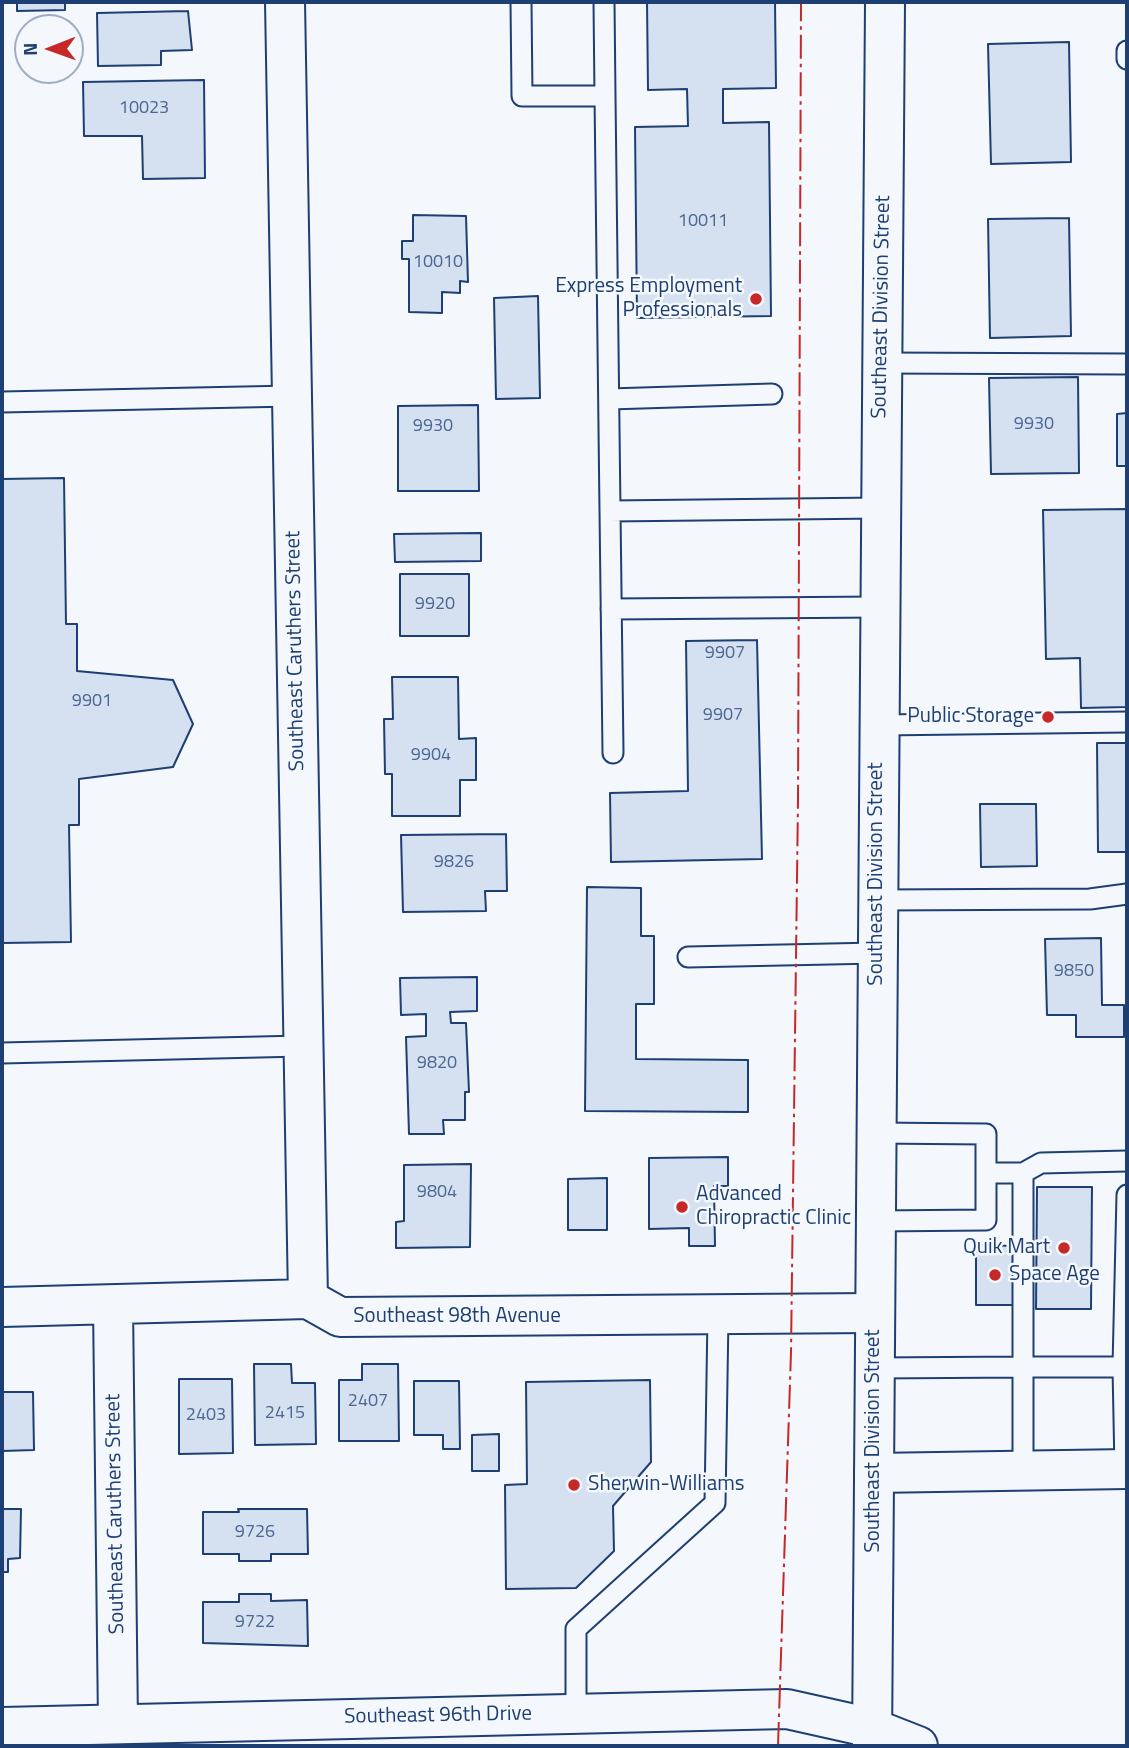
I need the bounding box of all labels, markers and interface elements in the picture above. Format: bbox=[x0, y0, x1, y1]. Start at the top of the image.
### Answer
north arrow bbox=[14, 14, 84, 84]
text: N bbox=[15, 43, 44, 56]
house number: 10023 bbox=[119, 98, 169, 120]
street label: Southeast Division Street bbox=[867, 195, 897, 419]
house number: 10011 bbox=[678, 211, 728, 233]
house number: 10010 bbox=[413, 252, 463, 274]
place label: Express Employment Professionals bbox=[555, 274, 742, 324]
marker: Express Employment Professionals bbox=[748, 291, 764, 307]
house number: 9930 bbox=[1014, 414, 1054, 436]
house number: 9930 bbox=[413, 416, 453, 438]
street label: Southeast Caruthers Street bbox=[281, 531, 311, 771]
house number: 9920 bbox=[415, 594, 455, 616]
house number: 9907 bbox=[705, 643, 745, 665]
house number: 9901 bbox=[72, 691, 112, 713]
place label: Public Storage bbox=[907, 704, 1034, 730]
house number: 9907 bbox=[703, 705, 743, 727]
marker: Public Storage bbox=[1040, 709, 1056, 725]
house number: 9904 bbox=[411, 745, 451, 767]
street label: Southeast Division Street bbox=[864, 762, 890, 986]
house number: 9826 bbox=[434, 852, 474, 874]
house number: 9850 bbox=[1054, 961, 1094, 983]
house number: 9820 bbox=[417, 1053, 457, 1075]
house number: 9804 bbox=[417, 1182, 457, 1204]
place label: Advanced Chiropractic Clinic bbox=[696, 1182, 851, 1232]
marker: Advanced Chiropractic Clinic bbox=[674, 1199, 690, 1215]
place label: Quik Mart bbox=[963, 1235, 1050, 1261]
marker: Quik Mart bbox=[1056, 1240, 1072, 1256]
place label: Space Age bbox=[1009, 1262, 1100, 1288]
marker: Space Age bbox=[987, 1267, 1003, 1283]
street label: Southeast 98th Avenue bbox=[353, 1304, 561, 1330]
street label: Southeast Division Street bbox=[861, 1329, 887, 1553]
house number: 2407 bbox=[348, 1391, 388, 1413]
street label: Southeast Caruthers Street bbox=[101, 1394, 131, 1634]
house number: 2415 bbox=[265, 1403, 305, 1425]
house number: 2403 bbox=[186, 1405, 226, 1427]
place label: Sherwin-Williams bbox=[588, 1472, 745, 1498]
marker: Sherwin-Williams bbox=[566, 1477, 582, 1493]
house number: 9726 bbox=[235, 1522, 275, 1544]
house number: 9722 bbox=[235, 1612, 275, 1634]
street label: Southeast 96th Drive bbox=[344, 1702, 532, 1730]

